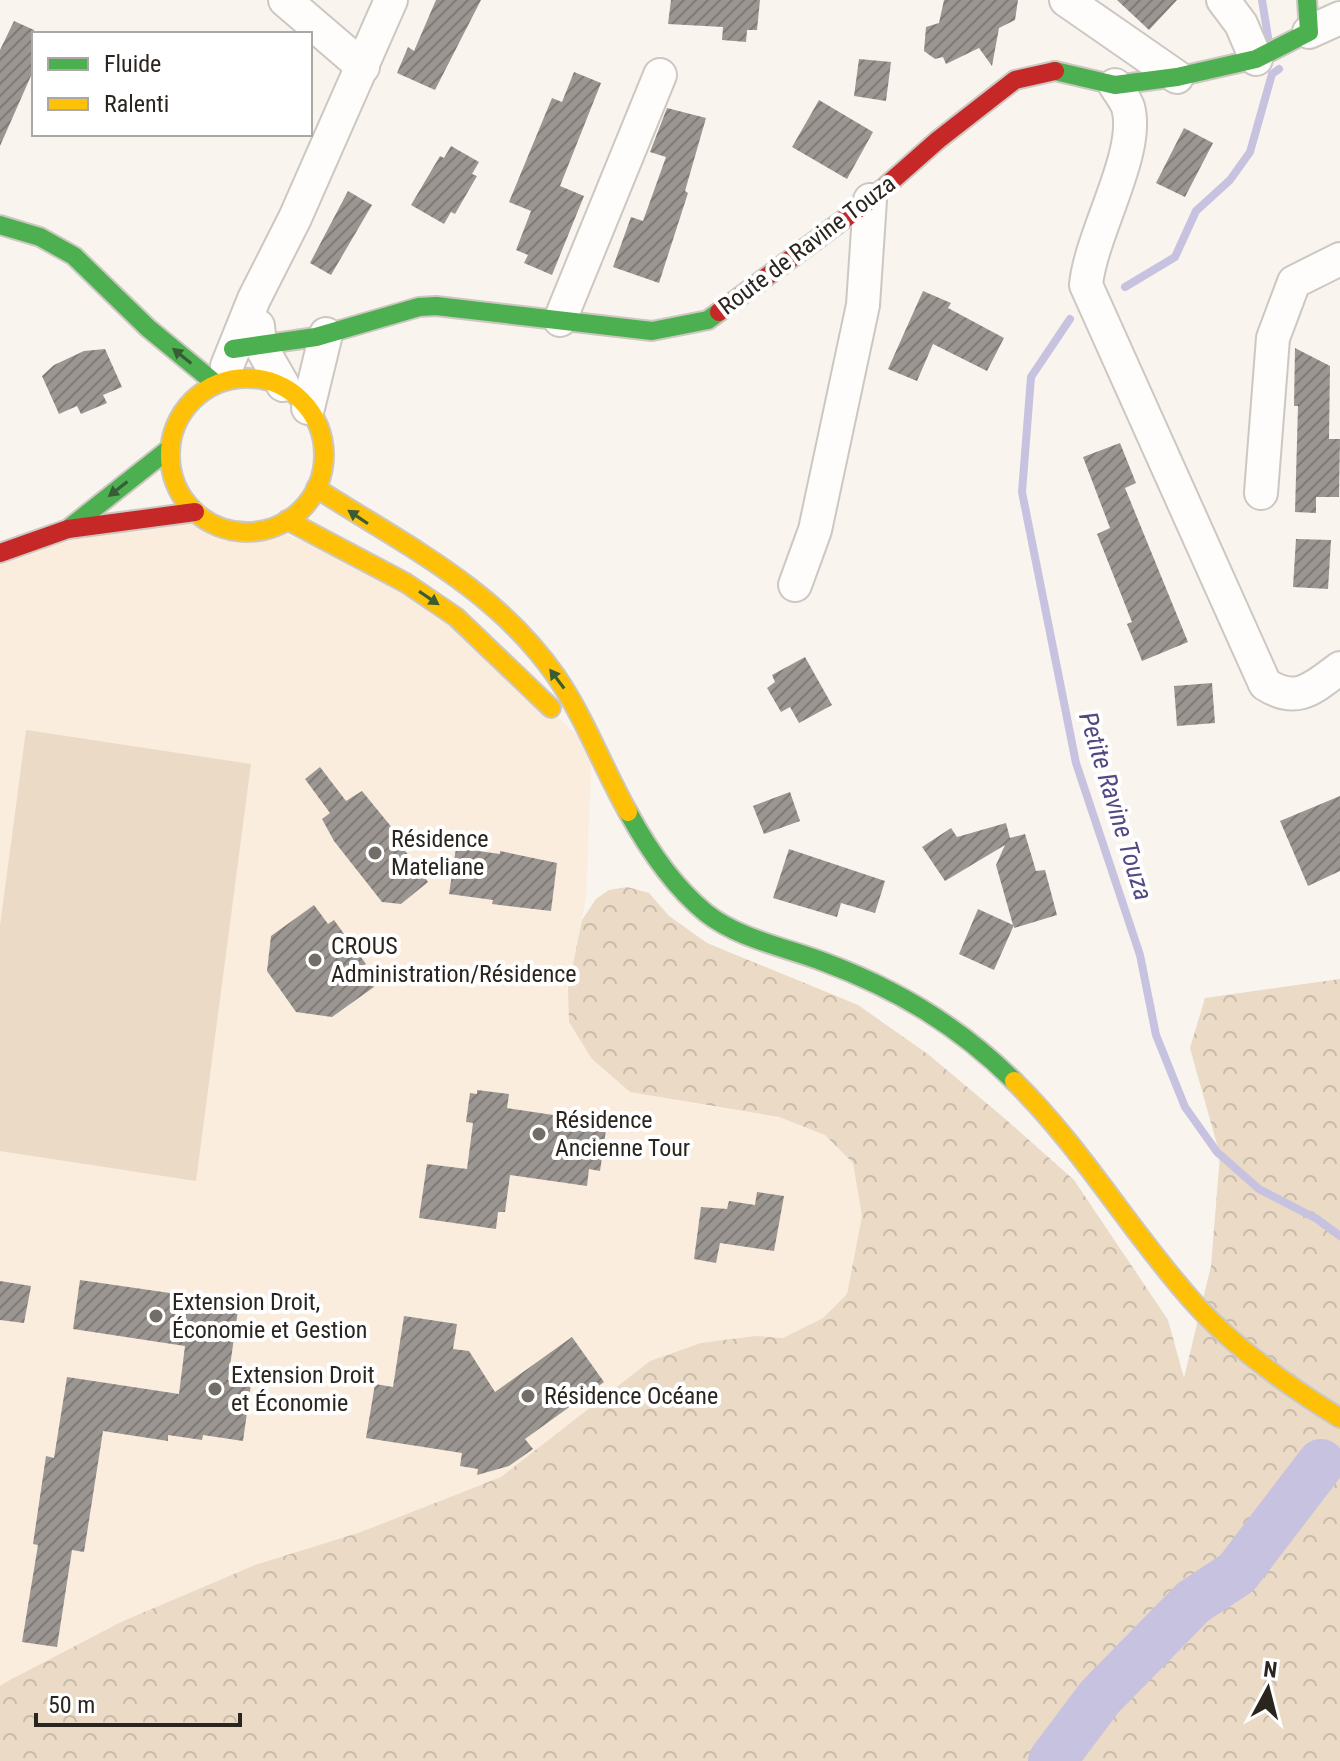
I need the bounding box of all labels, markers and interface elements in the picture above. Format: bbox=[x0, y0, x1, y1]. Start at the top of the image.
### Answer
legend bbox=[32, 32, 312, 136]
text: Fluide bbox=[104, 50, 161, 78]
text: Ralenti bbox=[104, 90, 169, 118]
street label: Route de Ravine Touza bbox=[713, 170, 901, 320]
one-way arrow bbox=[172, 348, 192, 365]
one-way arrow bbox=[108, 480, 129, 497]
one-way arrow bbox=[348, 510, 369, 525]
one-way arrow bbox=[418, 590, 439, 605]
one-way arrow bbox=[550, 669, 566, 689]
water label: Petite Ravine Touza bbox=[1073, 708, 1159, 904]
place label: Résidence Mateliane bbox=[391, 825, 489, 881]
marker: Résidence Mateliane bbox=[366, 844, 384, 862]
place label: CROUS Administration/Résidence bbox=[331, 932, 577, 988]
marker: CROUS Administration/Résidence bbox=[306, 951, 324, 969]
place label: Résidence Ancienne Tour bbox=[555, 1106, 690, 1162]
marker: Résidence Ancienne Tour bbox=[530, 1125, 548, 1143]
place label: Extension Droit, Économie et Gestion bbox=[172, 1288, 367, 1344]
marker: Extension Droit, Économie et Gestion bbox=[147, 1307, 165, 1325]
place label: Extension Droit et Économie bbox=[231, 1361, 375, 1417]
marker: Extension Droit et Économie bbox=[206, 1380, 224, 1398]
place label: Résidence Océane bbox=[544, 1382, 718, 1410]
marker: Résidence Océane bbox=[519, 1387, 537, 1405]
north arrow bbox=[1228, 1649, 1308, 1729]
text: N bbox=[1262, 1656, 1279, 1683]
scale bar bbox=[36, 1677, 240, 1727]
text: 50 m bbox=[48, 1691, 95, 1719]

